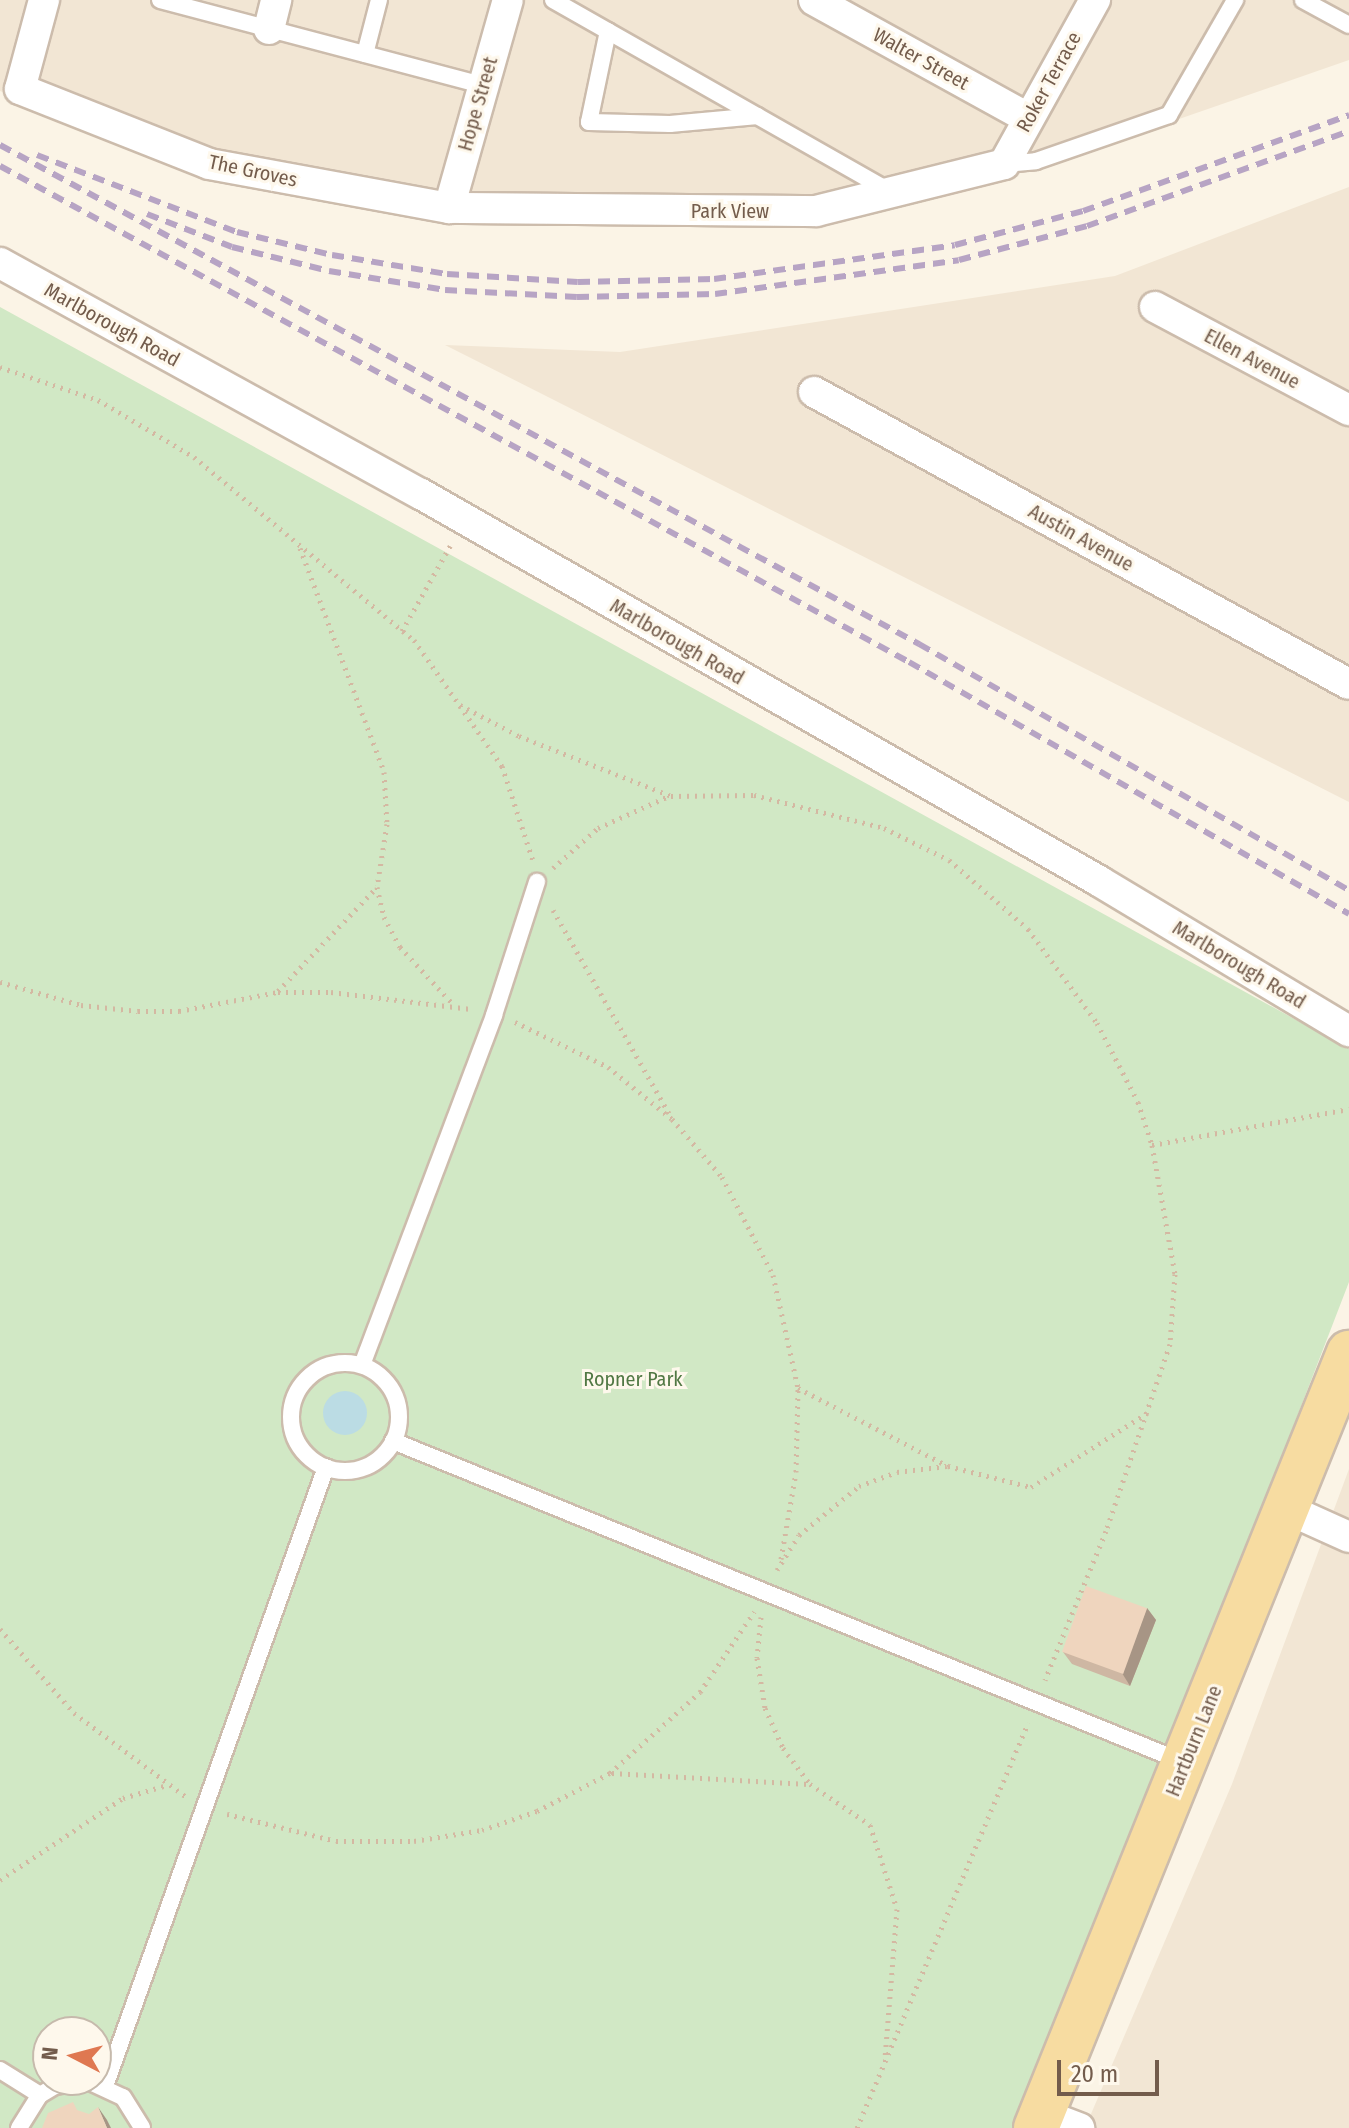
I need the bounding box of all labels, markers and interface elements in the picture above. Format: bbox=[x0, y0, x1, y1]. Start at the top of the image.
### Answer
street label: Walter Street bbox=[869, 23, 973, 95]
street label: Roker Terrace bbox=[1012, 28, 1086, 136]
street label: Hope Street bbox=[453, 54, 503, 154]
street label: The Groves bbox=[207, 150, 299, 192]
street label: Park View bbox=[691, 199, 769, 223]
street label: Marlborough Road bbox=[40, 278, 184, 372]
street label: Ellen Avenue bbox=[1200, 324, 1304, 394]
street label: Austin Avenue bbox=[1024, 499, 1138, 577]
street label: Marlborough Road bbox=[606, 594, 748, 690]
street label: Marlborough Road bbox=[1168, 916, 1310, 1014]
park label: Ropner Park bbox=[583, 1367, 683, 1391]
street label: Hartburn Lane bbox=[1161, 1682, 1227, 1800]
north arrow bbox=[32, 2016, 112, 2096]
scale bar bbox=[1061, 2044, 1163, 2094]
text: N bbox=[36, 2046, 64, 2062]
text: 20 m bbox=[1071, 2060, 1118, 2088]

